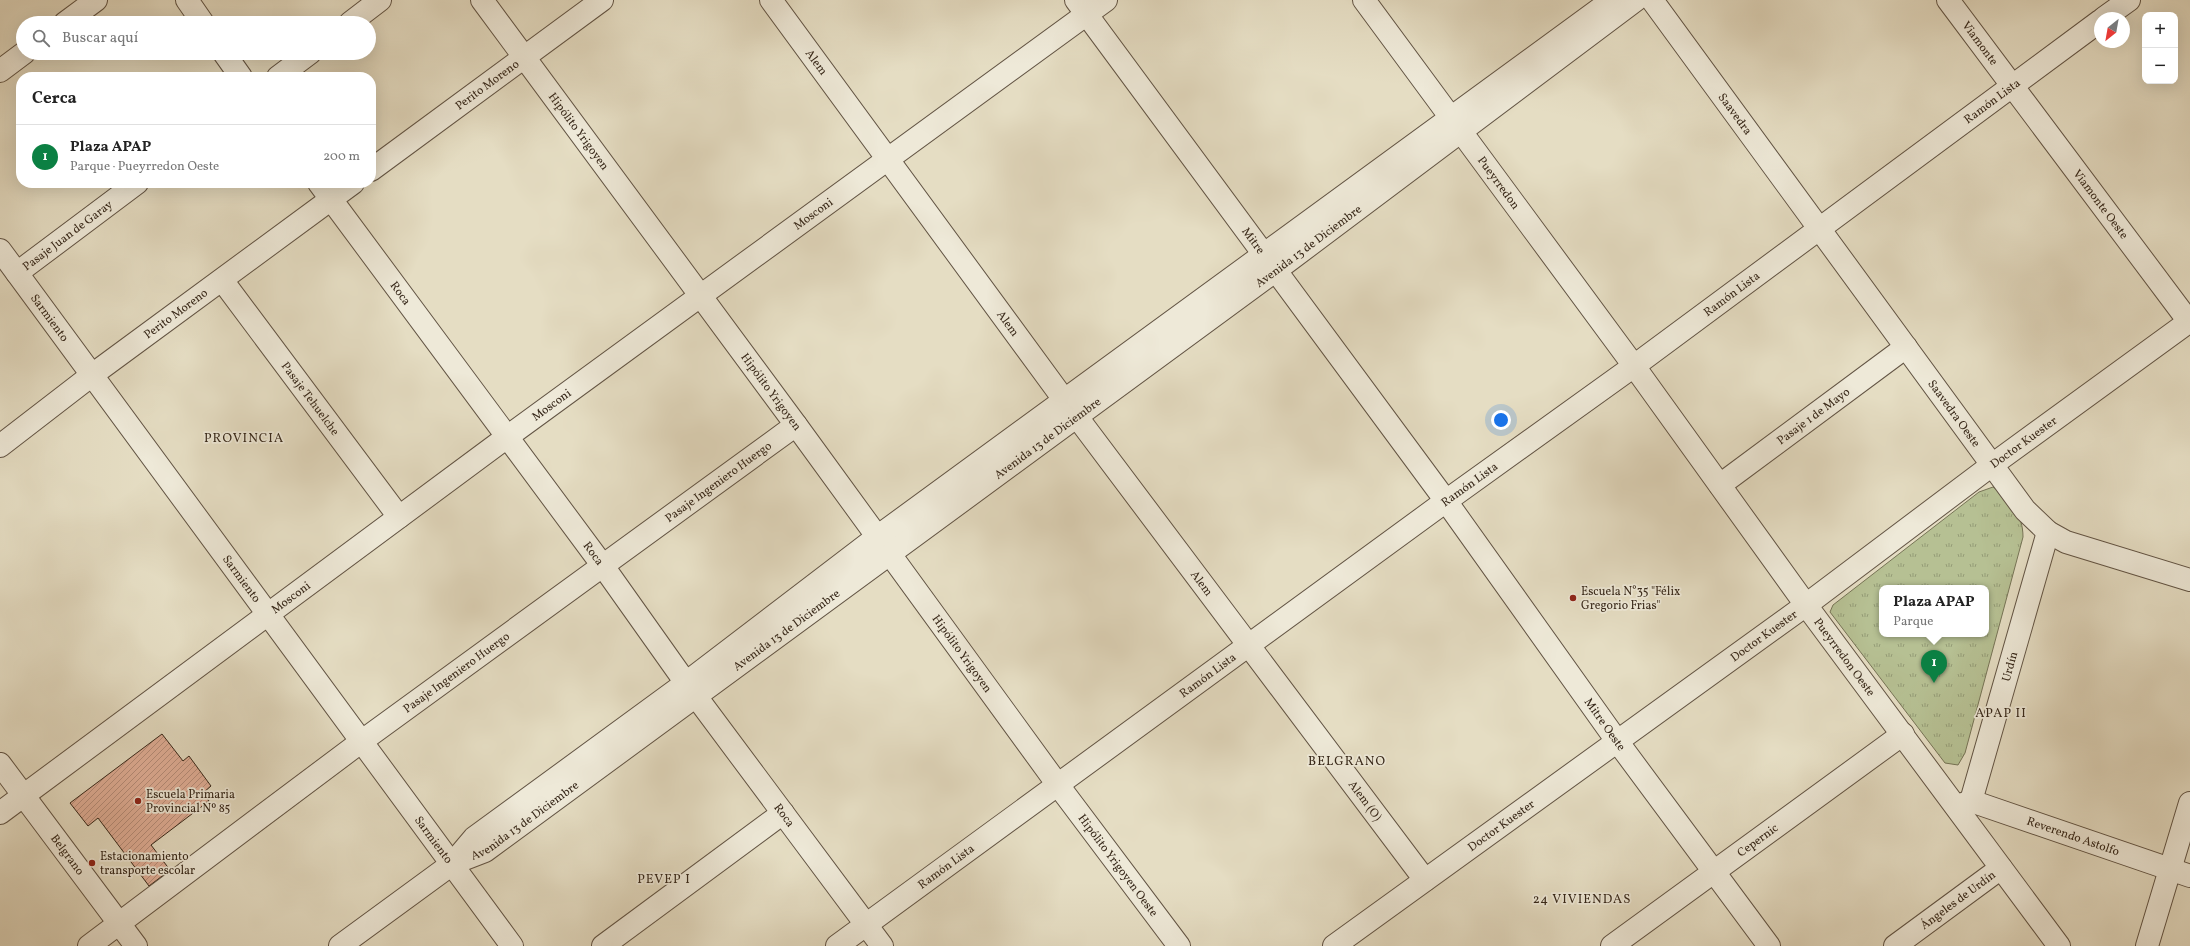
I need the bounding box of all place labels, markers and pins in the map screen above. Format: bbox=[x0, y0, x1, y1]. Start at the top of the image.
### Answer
place label: Escuela N°35 "Félix Gregorio Frias" bbox=[1581, 584, 1680, 614]
marker: Escuela N°35 "Félix Gregorio Frias" bbox=[1568, 593, 1578, 603]
pin: 1 bbox=[1921, 650, 1947, 683]
place label: Escuela Primaria Provincial Nº 85 bbox=[146, 787, 235, 817]
marker: Escuela Primaria Provincial Nº 85 bbox=[133, 796, 143, 806]
place label: Estacionamiento transporte escolar bbox=[100, 849, 195, 879]
marker: Estacionamiento transporte escolar bbox=[87, 858, 97, 868]

